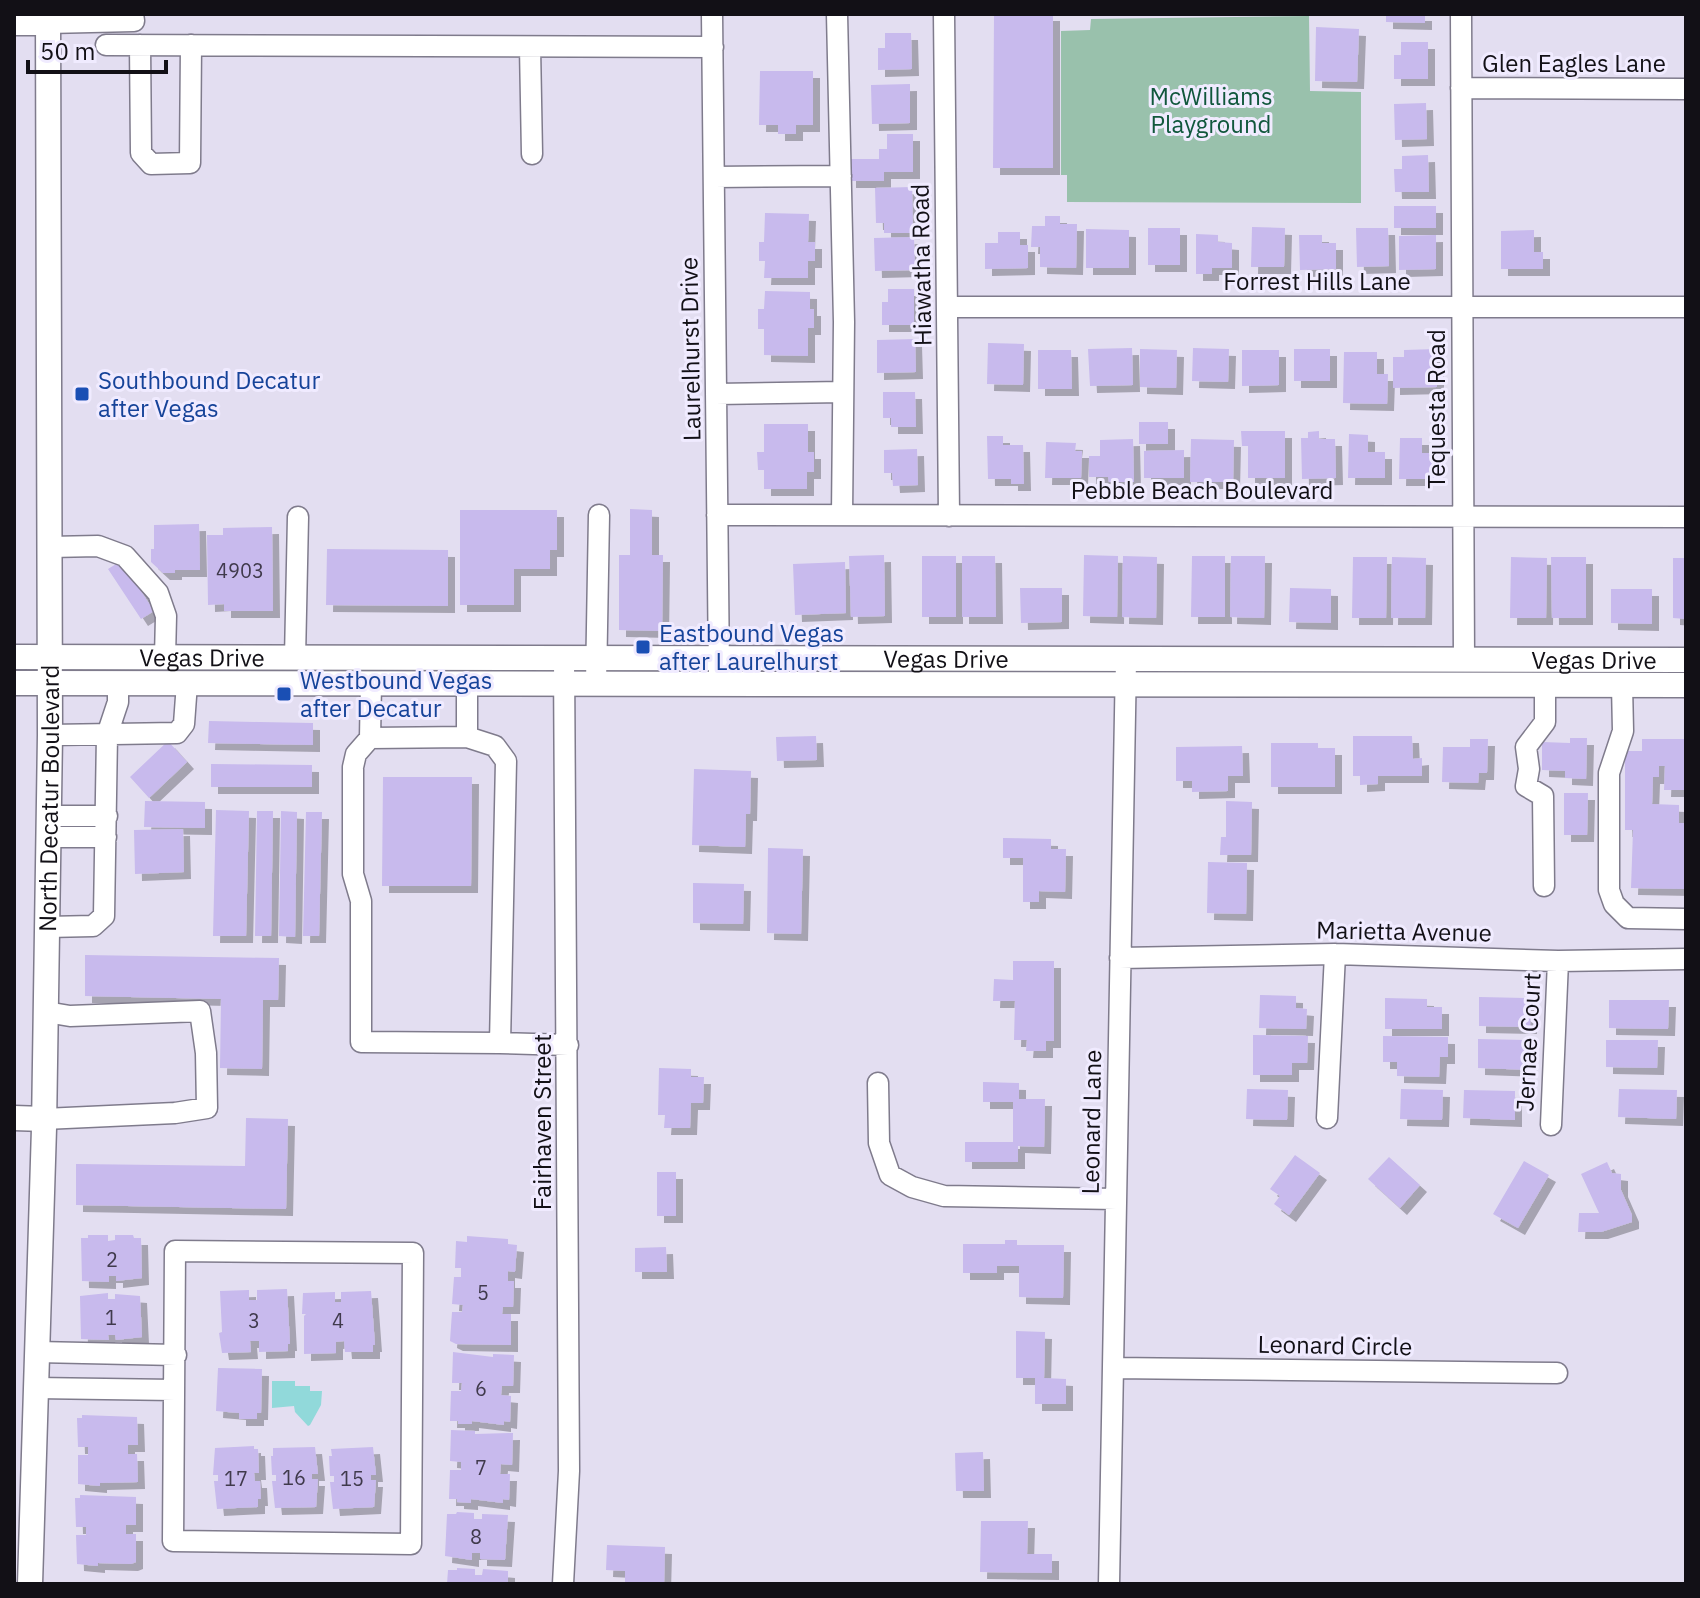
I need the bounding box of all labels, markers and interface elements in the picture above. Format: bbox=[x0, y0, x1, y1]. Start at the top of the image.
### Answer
scale bar bbox=[28, 24, 166, 74]
text: 50 m bbox=[40, 35, 95, 67]
street label: Glen Eagles Lane bbox=[1482, 47, 1666, 79]
park label: McWilliams Playground bbox=[1149, 80, 1273, 140]
street label: Hiawatha Road bbox=[904, 183, 938, 347]
street label: Laurelhurst Drive bbox=[672, 257, 708, 441]
street label: Forrest Hills Lane bbox=[1223, 265, 1411, 297]
street label: Tequesta Road bbox=[1420, 329, 1452, 489]
place label: Southbound Decatur after Vegas bbox=[98, 364, 321, 424]
marker: Southbound Decatur after Vegas bbox=[73, 385, 91, 403]
street label: Pebble Beach Boulevard bbox=[1071, 474, 1333, 506]
house number: 4903 bbox=[216, 557, 264, 584]
place label: Eastbound Vegas after Laurelhurst bbox=[659, 617, 844, 677]
marker: Eastbound Vegas after Laurelhurst bbox=[634, 638, 652, 656]
street label: Vegas Drive bbox=[139, 641, 265, 673]
street label: Vegas Drive bbox=[883, 643, 1009, 675]
street label: Vegas Drive bbox=[1531, 644, 1657, 676]
place label: Westbound Vegas after Decatur bbox=[300, 664, 493, 724]
street label: North Decatur Boulevard bbox=[31, 665, 66, 932]
marker: Westbound Vegas after Decatur bbox=[275, 685, 293, 703]
street label: Marietta Avenue bbox=[1316, 913, 1492, 949]
street label: Jernae Court bbox=[1508, 972, 1548, 1112]
street label: Fairhaven Street bbox=[526, 1034, 558, 1210]
street label: Leonard Lane bbox=[1074, 1049, 1108, 1195]
house number: 2 bbox=[106, 1246, 118, 1273]
house number: 5 bbox=[477, 1279, 489, 1306]
house number: 1 bbox=[105, 1304, 117, 1331]
house number: 3 bbox=[248, 1307, 260, 1334]
house number: 4 bbox=[332, 1307, 344, 1334]
street label: Leonard Circle bbox=[1257, 1328, 1413, 1362]
house number: 6 bbox=[475, 1375, 487, 1402]
house number: 7 bbox=[475, 1454, 487, 1481]
house number: 16 bbox=[282, 1464, 306, 1491]
house number: 17 bbox=[224, 1465, 248, 1492]
house number: 15 bbox=[340, 1465, 364, 1492]
house number: 8 bbox=[470, 1523, 482, 1550]

